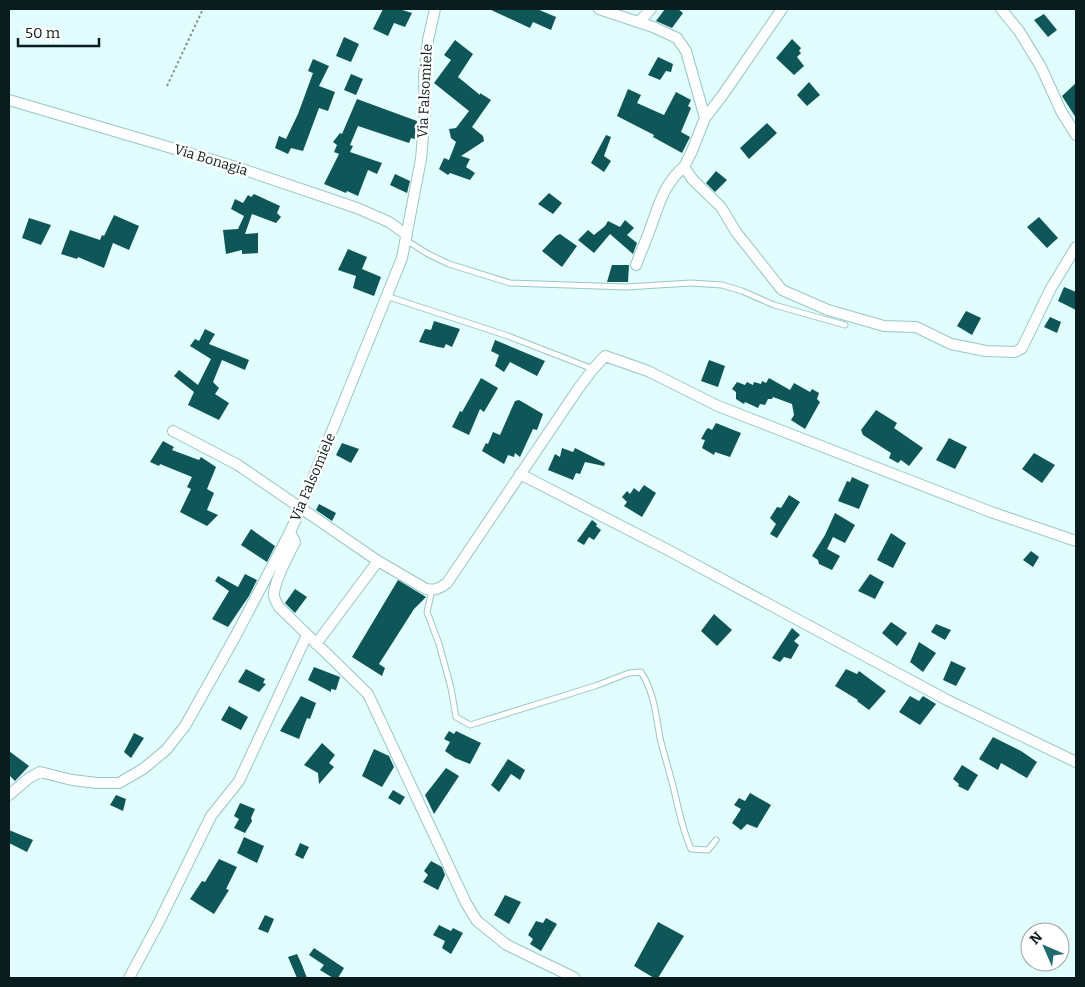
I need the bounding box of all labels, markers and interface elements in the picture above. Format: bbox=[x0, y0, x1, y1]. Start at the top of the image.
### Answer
scale bar bbox=[18, 15, 99, 47]
text: 50 m bbox=[25, 24, 61, 42]
street label: Via Falsomiele bbox=[414, 43, 436, 139]
street label: Via Bonagia bbox=[172, 141, 250, 179]
street label: Via Falsomiele bbox=[287, 430, 339, 524]
north arrow bbox=[1020, 922, 1070, 972]
text: N bbox=[1026, 928, 1046, 948]

